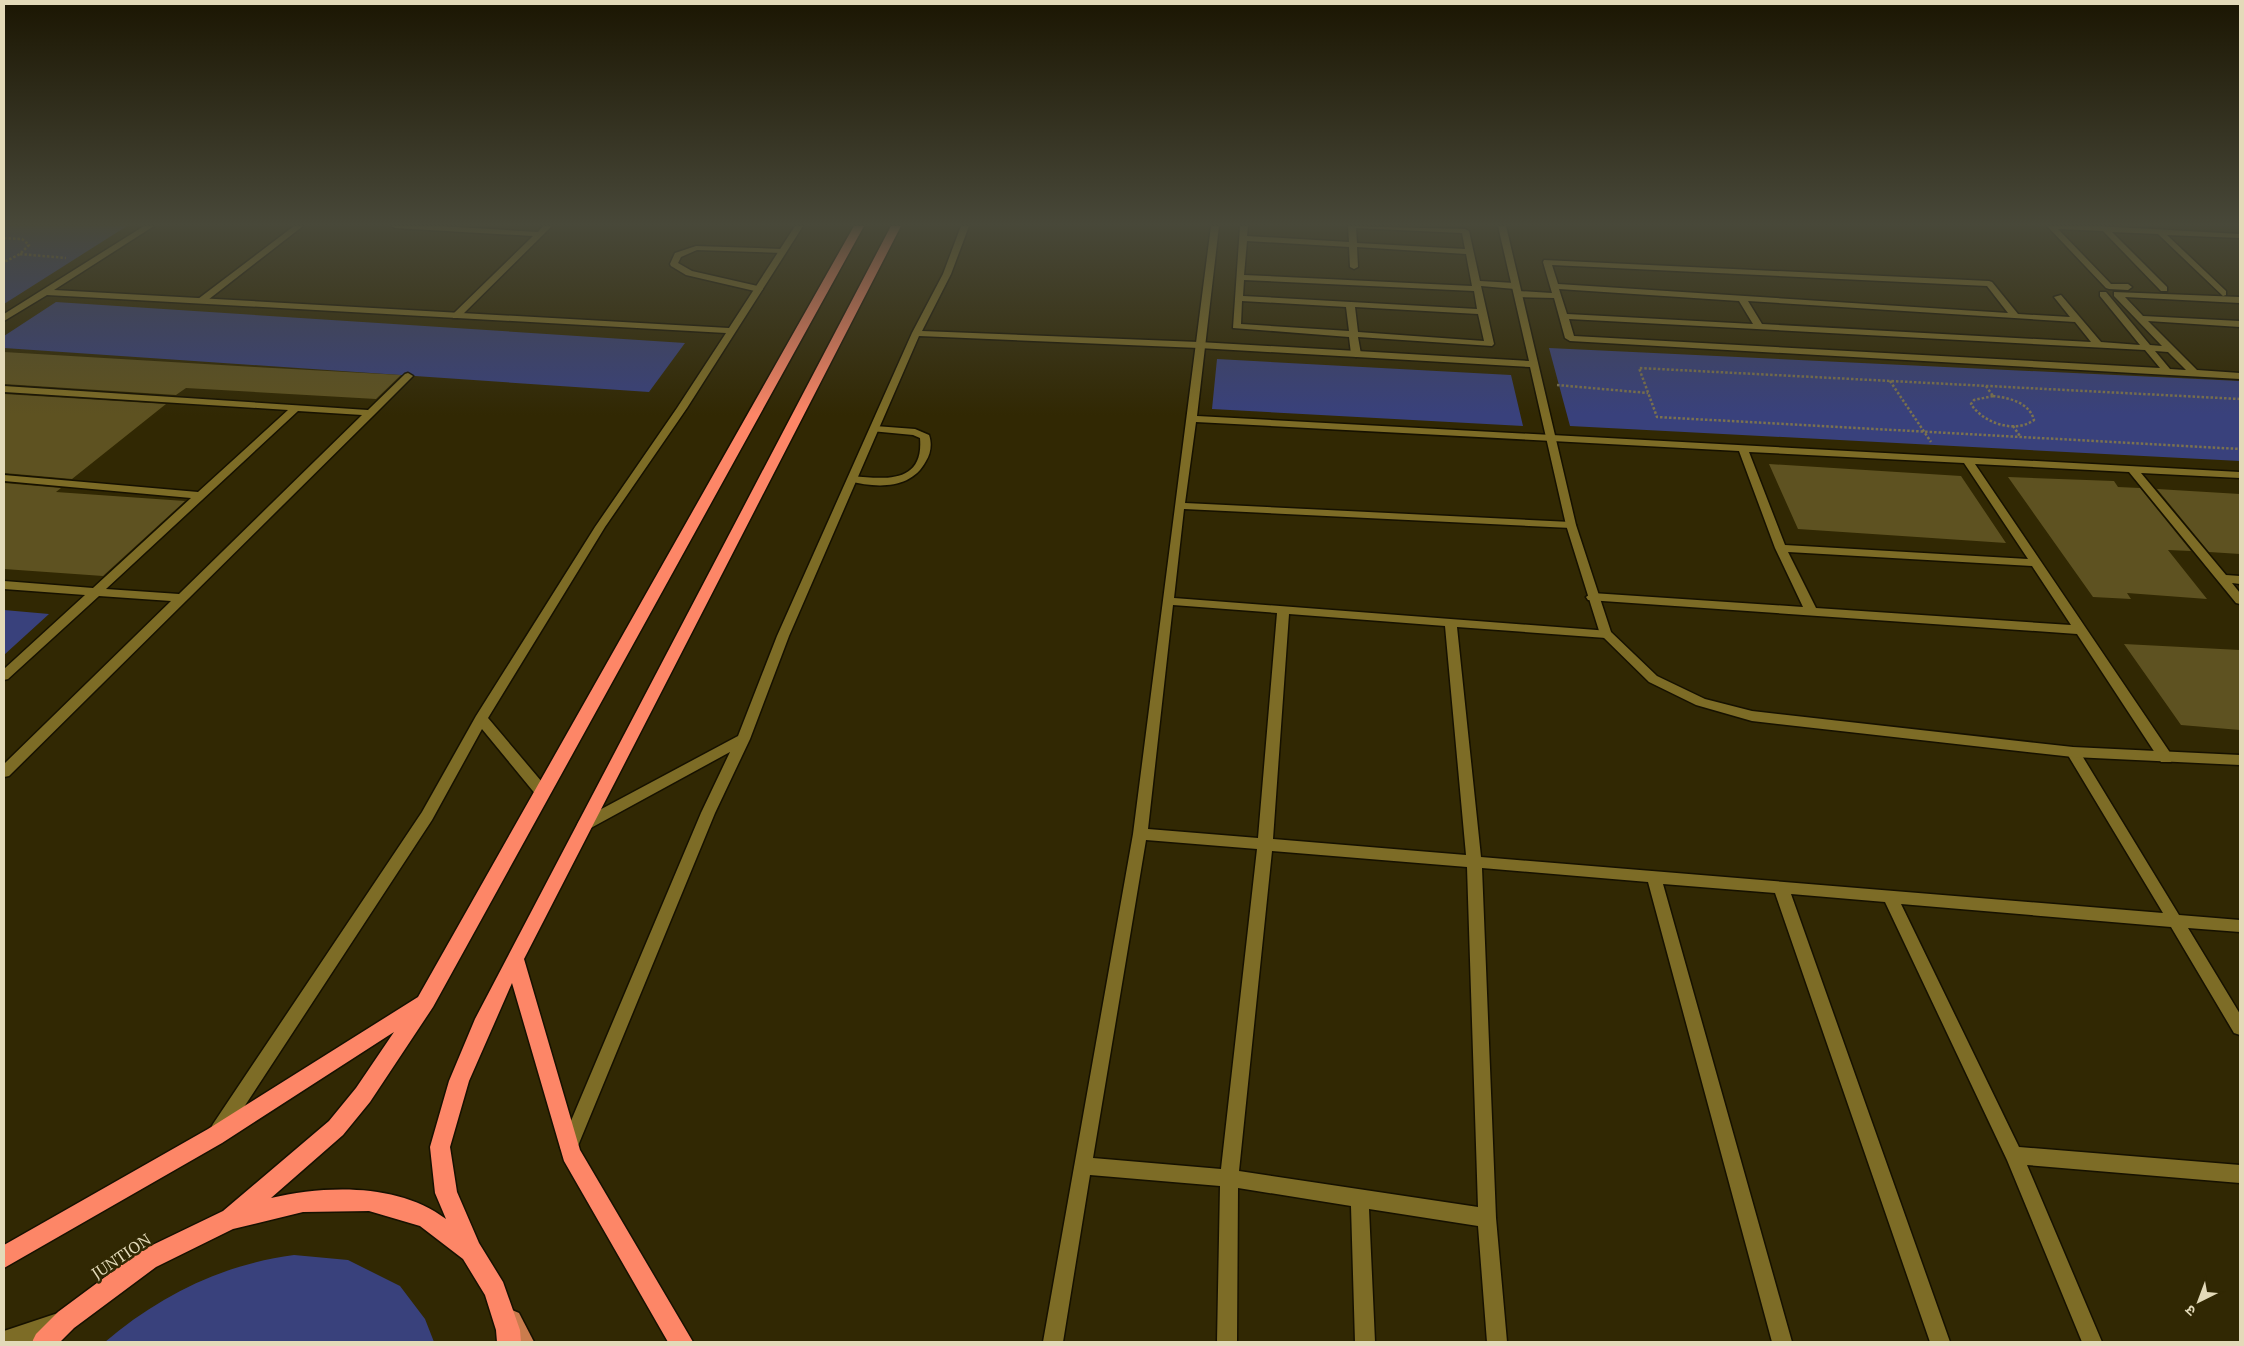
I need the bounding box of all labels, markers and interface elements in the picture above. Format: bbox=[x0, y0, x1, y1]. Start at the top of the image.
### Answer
street label: JUNTION bbox=[87, 1228, 155, 1284]
north arrow bbox=[2174, 1276, 2224, 1326]
text: उ bbox=[2180, 1301, 2199, 1321]

